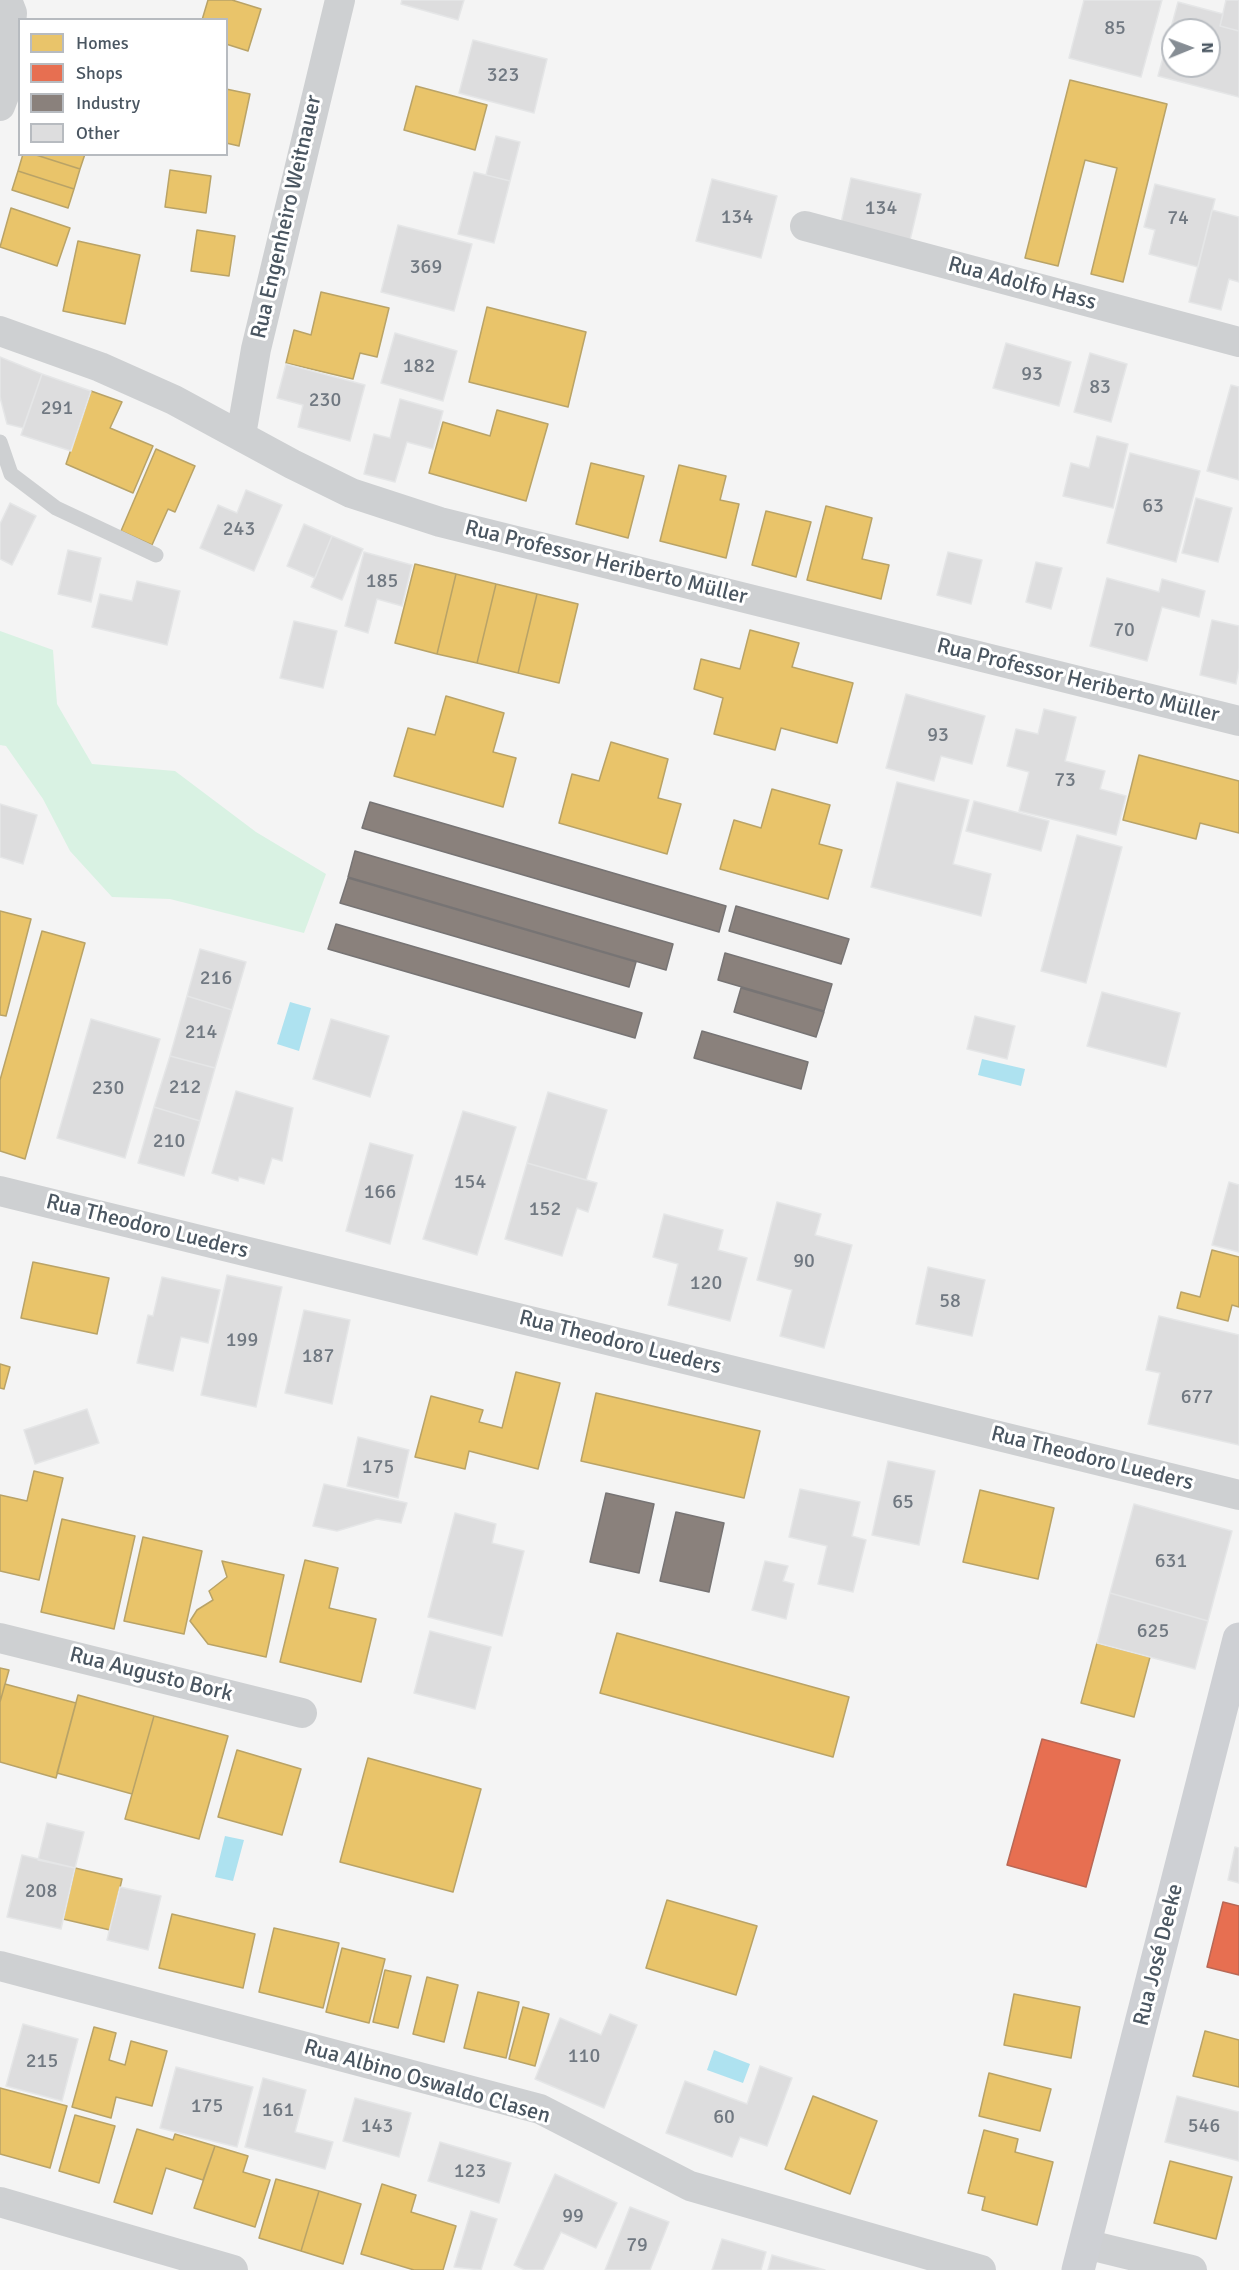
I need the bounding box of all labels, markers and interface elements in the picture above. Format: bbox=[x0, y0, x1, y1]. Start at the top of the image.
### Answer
house number: 85 bbox=[1104, 17, 1126, 41]
legend bbox=[18, 18, 228, 156]
north arrow bbox=[1161, 18, 1221, 78]
text: Homes bbox=[76, 32, 129, 54]
text: N bbox=[1197, 42, 1217, 53]
text: Shops bbox=[76, 62, 123, 84]
house number: 323 bbox=[487, 64, 519, 88]
text: Industry bbox=[76, 92, 140, 114]
street label: Rua Engenheiro Weitnauer bbox=[246, 93, 328, 341]
text: Other bbox=[76, 122, 120, 144]
house number: 134 bbox=[865, 197, 897, 221]
house number: 134 bbox=[721, 206, 753, 230]
house number: 74 bbox=[1167, 207, 1189, 231]
street label: Rua Adolfo Hass bbox=[945, 252, 1099, 316]
house number: 369 bbox=[410, 256, 442, 280]
house number: 182 bbox=[403, 355, 435, 379]
house number: 93 bbox=[1021, 363, 1043, 387]
house number: 83 bbox=[1089, 376, 1111, 400]
house number: 230 bbox=[309, 389, 341, 413]
house number: 291 bbox=[41, 397, 73, 421]
house number: 63 bbox=[1142, 495, 1164, 519]
street label: Rua Professor Heriberto Müller bbox=[462, 515, 750, 611]
house number: 243 bbox=[223, 518, 255, 542]
house number: 185 bbox=[366, 570, 398, 594]
house number: 70 bbox=[1113, 619, 1135, 643]
street label: Rua Professor Heriberto Müller bbox=[934, 633, 1222, 729]
house number: 93 bbox=[927, 724, 949, 748]
house number: 73 bbox=[1054, 769, 1076, 793]
house number: 216 bbox=[200, 967, 232, 991]
house number: 214 bbox=[185, 1021, 217, 1045]
house number: 212 bbox=[169, 1076, 201, 1100]
house number: 230 bbox=[92, 1077, 124, 1101]
house number: 210 bbox=[153, 1130, 185, 1154]
house number: 154 bbox=[454, 1171, 486, 1195]
house number: 166 bbox=[364, 1181, 396, 1205]
street label: Rua Theodoro Lueders bbox=[43, 1189, 251, 1265]
house number: 152 bbox=[529, 1198, 561, 1222]
house number: 90 bbox=[793, 1250, 815, 1274]
house number: 120 bbox=[690, 1272, 722, 1296]
house number: 58 bbox=[939, 1290, 961, 1314]
street label: Rua Theodoro Lueders bbox=[516, 1305, 724, 1381]
house number: 199 bbox=[226, 1329, 258, 1353]
house number: 187 bbox=[302, 1345, 334, 1369]
house number: 677 bbox=[1181, 1386, 1213, 1410]
street label: Rua Theodoro Lueders bbox=[988, 1421, 1196, 1497]
house number: 175 bbox=[362, 1456, 394, 1480]
house number: 65 bbox=[892, 1491, 914, 1515]
house number: 631 bbox=[1155, 1550, 1187, 1574]
house number: 625 bbox=[1137, 1620, 1169, 1644]
street label: Rua Augusto Bork bbox=[67, 1642, 235, 1708]
house number: 208 bbox=[25, 1880, 57, 1904]
street label: Rua José Deeke bbox=[1129, 1881, 1189, 2029]
street label: Rua Albino Oswaldo Clasen bbox=[301, 2034, 553, 2130]
house number: 110 bbox=[568, 2045, 600, 2069]
house number: 215 bbox=[26, 2050, 58, 2074]
house number: 175 bbox=[191, 2095, 223, 2119]
house number: 161 bbox=[262, 2099, 294, 2123]
house number: 60 bbox=[713, 2106, 735, 2130]
house number: 143 bbox=[361, 2115, 393, 2139]
house number: 546 bbox=[1188, 2115, 1220, 2139]
house number: 123 bbox=[454, 2160, 486, 2184]
house number: 99 bbox=[562, 2205, 584, 2229]
house number: 79 bbox=[626, 2234, 648, 2258]

